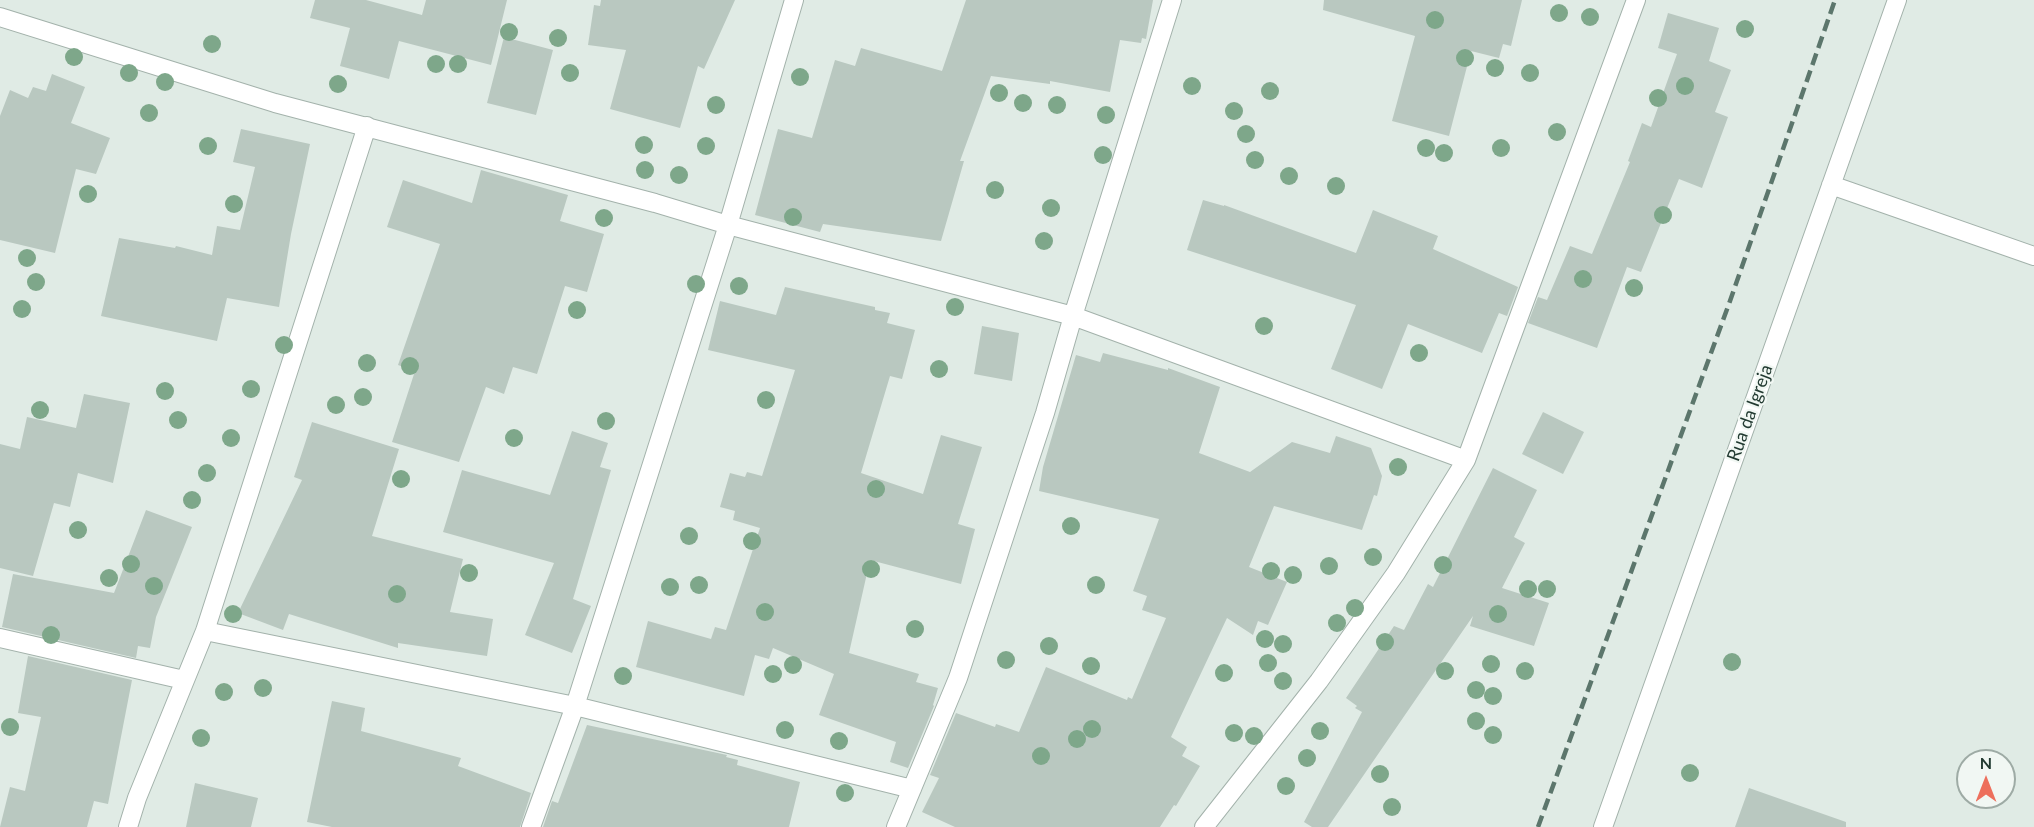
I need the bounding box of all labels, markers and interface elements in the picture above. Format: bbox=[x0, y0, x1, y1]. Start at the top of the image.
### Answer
street label: Rua da Igreja bbox=[1723, 362, 1777, 464]
north arrow bbox=[1956, 749, 2016, 809]
text: N bbox=[1980, 753, 1992, 772]

